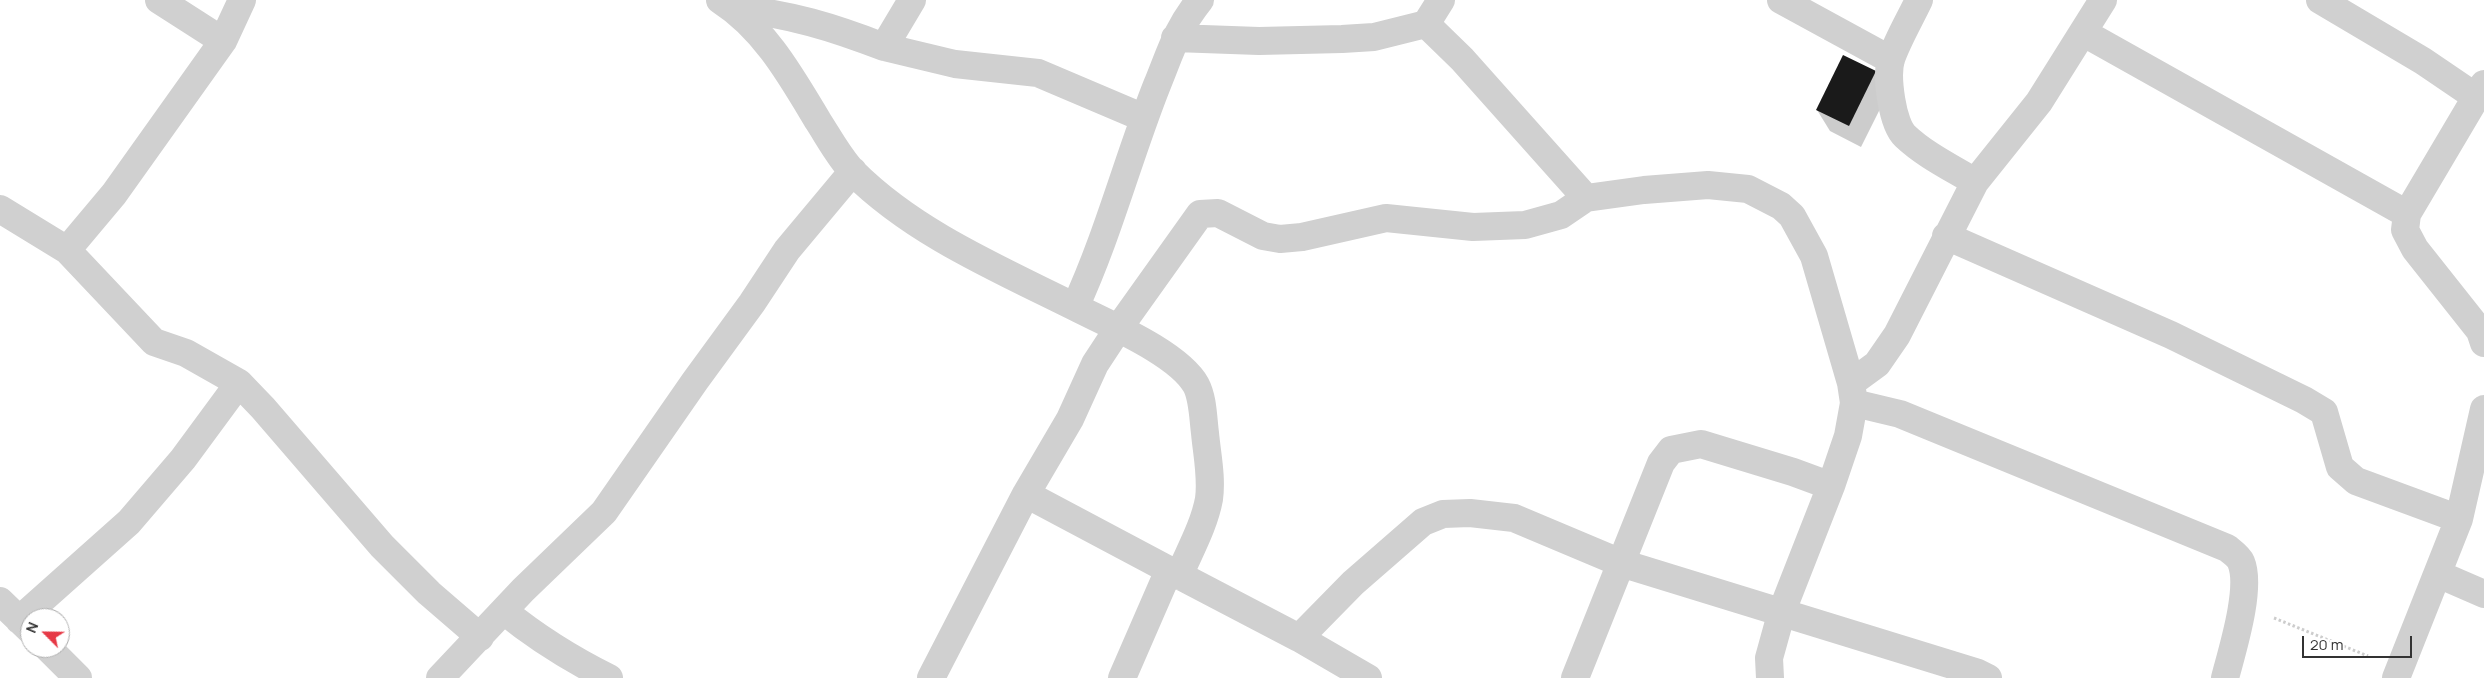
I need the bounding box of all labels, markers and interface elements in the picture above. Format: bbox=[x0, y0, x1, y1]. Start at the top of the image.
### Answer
north arrow bbox=[20, 608, 70, 658]
text: N bbox=[21, 619, 42, 636]
scale bar bbox=[2304, 626, 2414, 658]
text: 20 m bbox=[2310, 634, 2343, 655]

